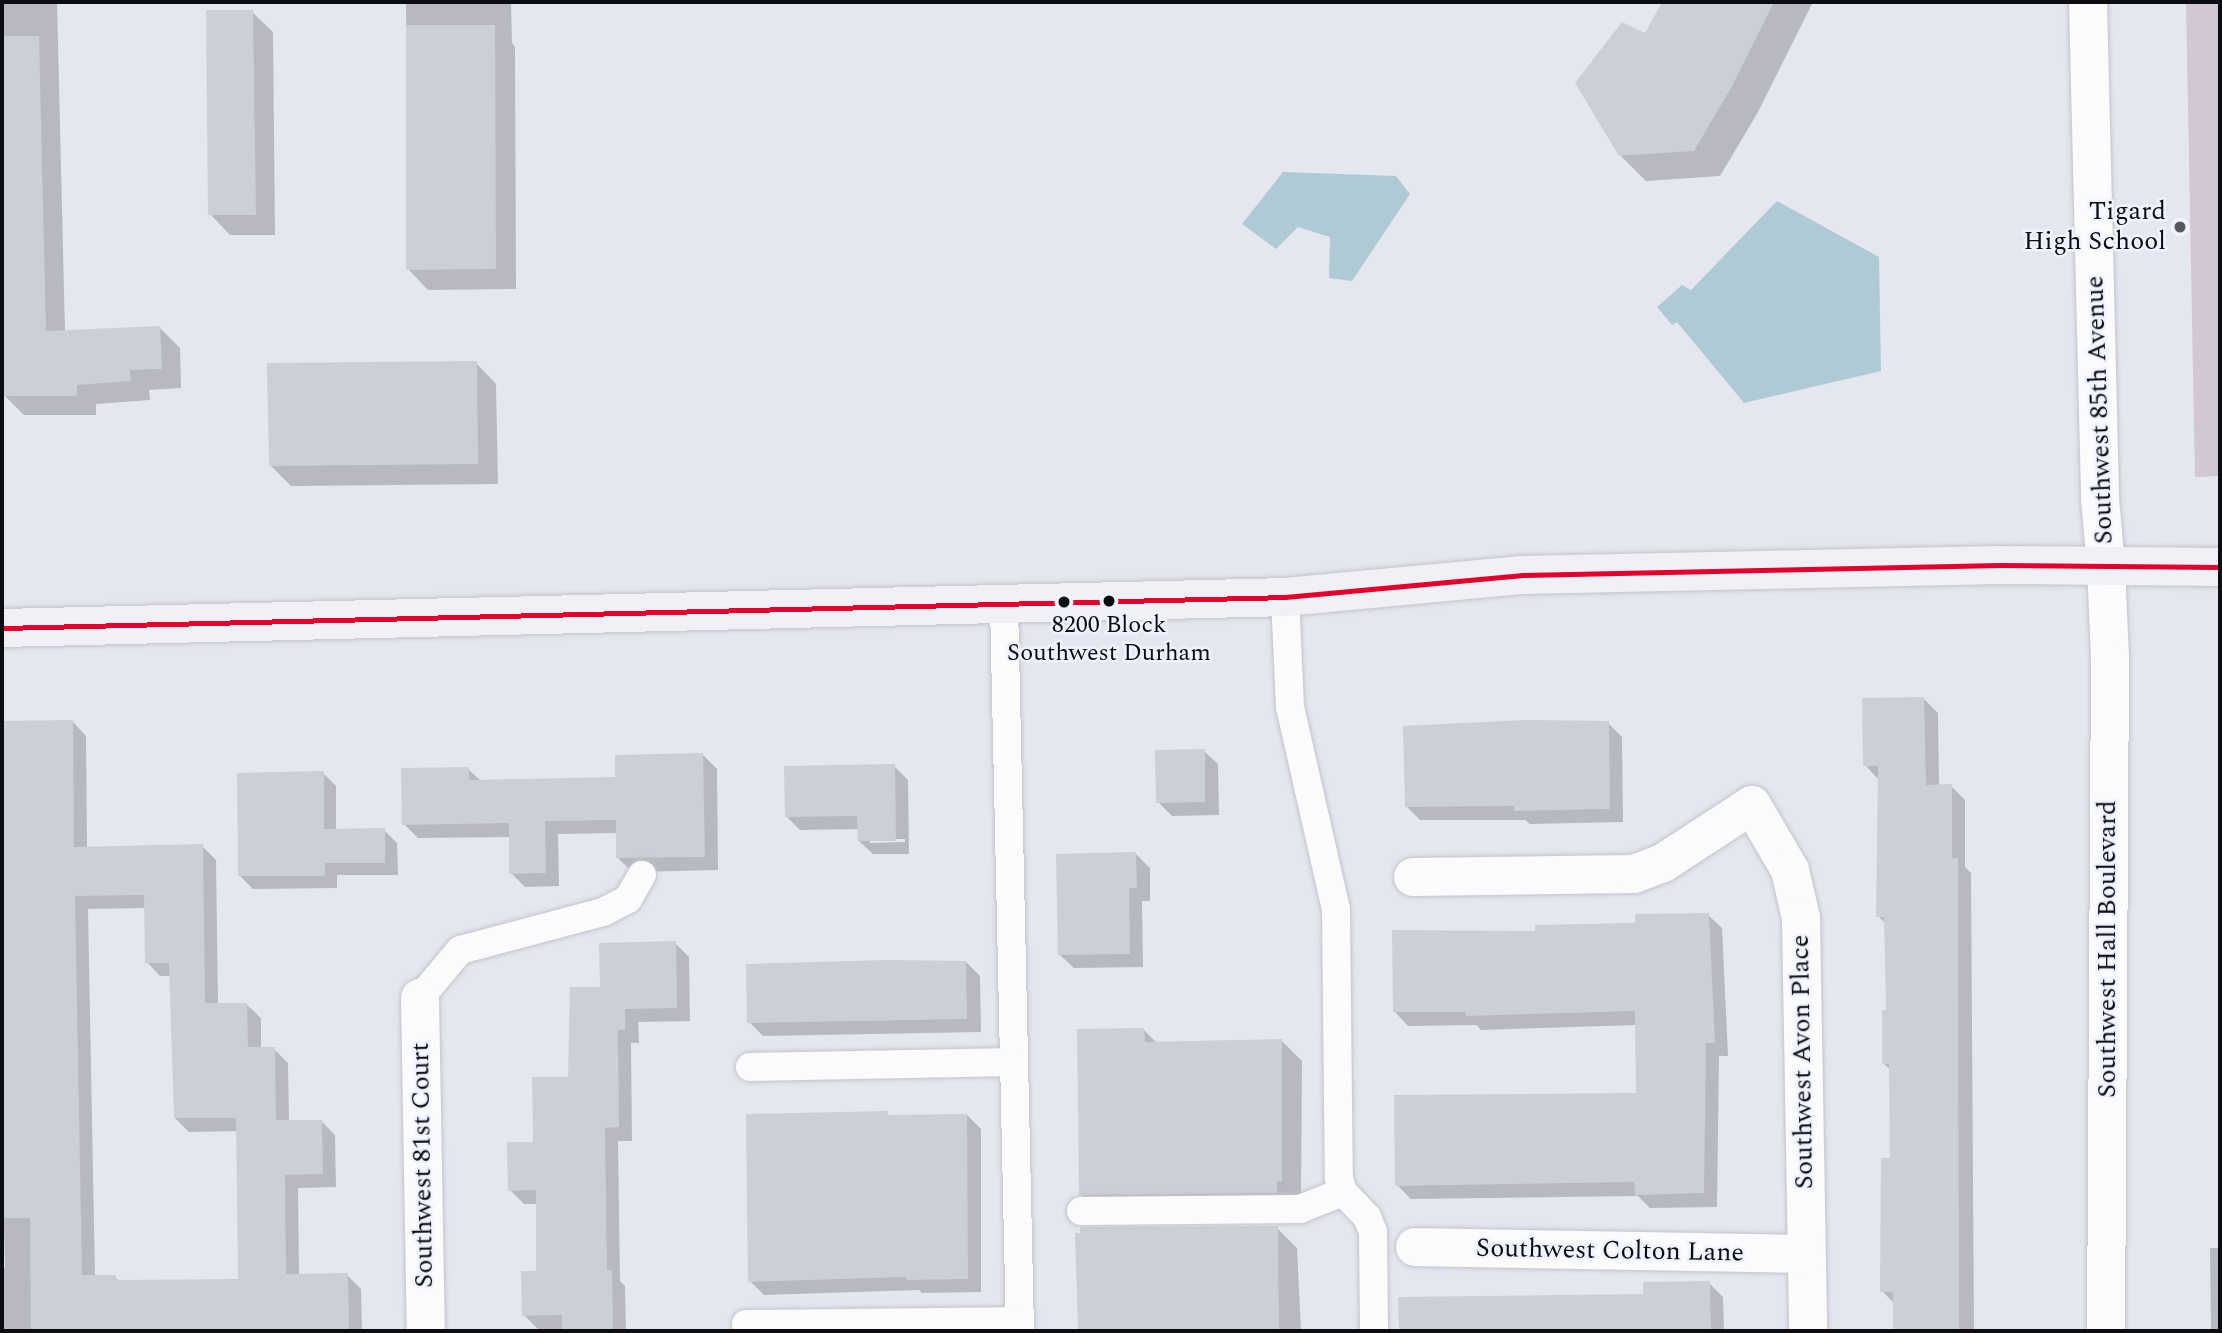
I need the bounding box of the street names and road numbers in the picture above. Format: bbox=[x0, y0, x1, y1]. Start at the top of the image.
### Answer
street label: Southwest 85th Avenue bbox=[2080, 275, 2120, 545]
street label: Southwest Hall Boulevard bbox=[2092, 800, 2124, 1098]
street label: Southwest Avon Place bbox=[1785, 935, 1821, 1189]
street label: Southwest 81st Court bbox=[405, 1042, 441, 1288]
street label: Southwest Colton Lane bbox=[1476, 1233, 1744, 1269]

